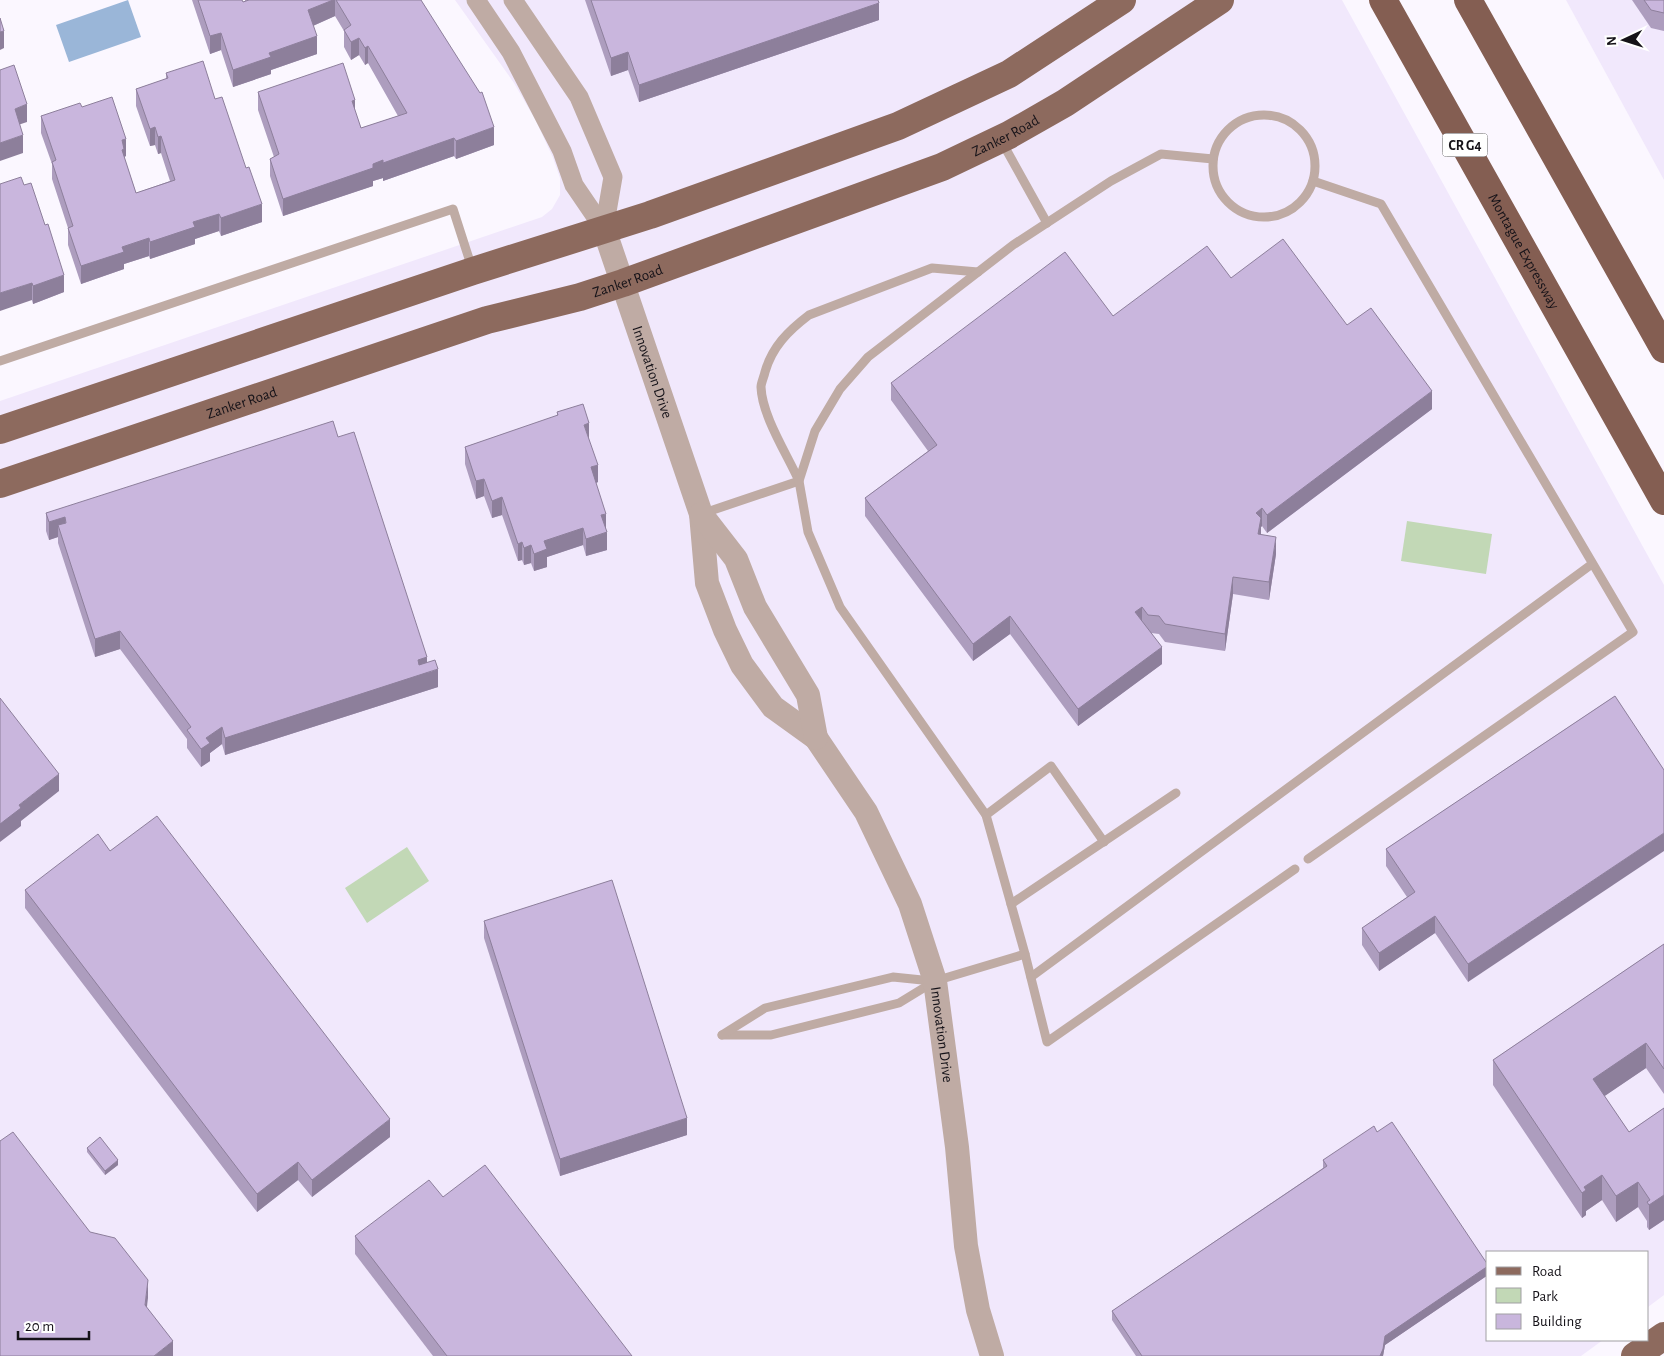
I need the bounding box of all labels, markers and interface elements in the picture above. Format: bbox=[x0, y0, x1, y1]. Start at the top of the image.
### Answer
north arrow bbox=[1599, 15, 1649, 65]
text: N bbox=[1605, 35, 1619, 46]
street label: Zanker Road bbox=[970, 112, 1042, 160]
road number: CR G4 bbox=[1442, 134, 1488, 156]
street label: Montague Expressway bbox=[1485, 191, 1562, 312]
street label: Zanker Road bbox=[591, 262, 665, 300]
street label: Innovation Drive bbox=[630, 324, 675, 420]
street label: Zanker Road bbox=[205, 384, 279, 422]
street label: Innovation Drive bbox=[928, 986, 955, 1084]
legend bbox=[1486, 1251, 1649, 1341]
text: Road bbox=[1532, 1264, 1562, 1279]
text: Park bbox=[1532, 1289, 1558, 1304]
scale bar bbox=[18, 1308, 89, 1340]
text: Building bbox=[1532, 1314, 1582, 1329]
text: 20 m bbox=[25, 1319, 54, 1334]

